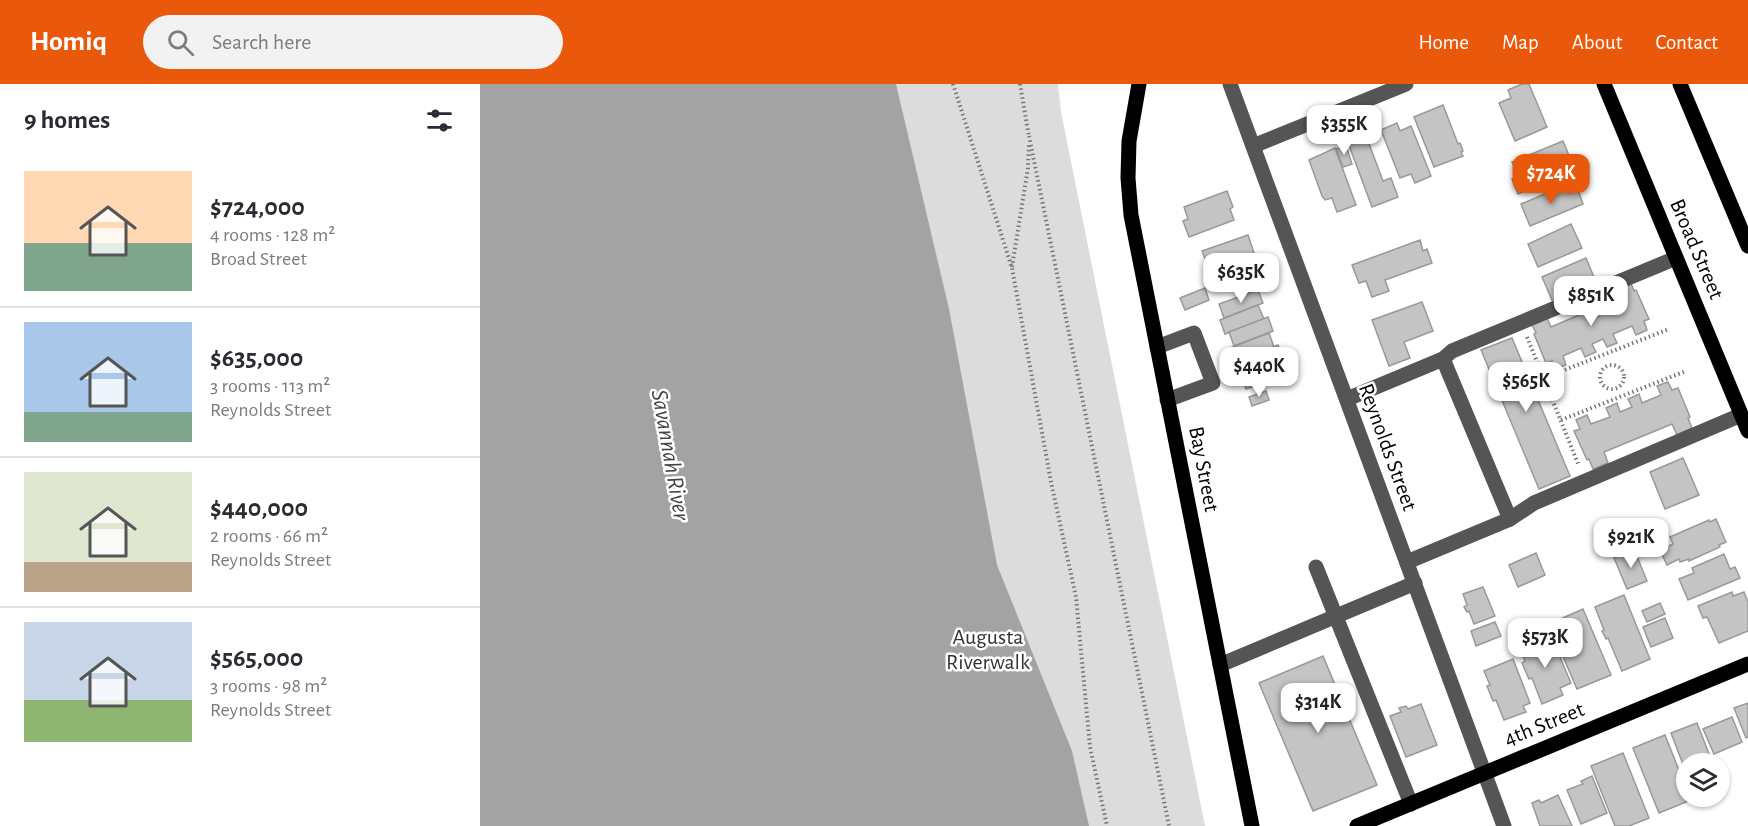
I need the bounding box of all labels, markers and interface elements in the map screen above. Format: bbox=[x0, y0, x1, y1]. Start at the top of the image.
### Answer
search box bbox=[143, 15, 563, 69]
icon: search bbox=[164, 26, 197, 59]
text: Homiq bbox=[30, 28, 107, 56]
text: Search here bbox=[212, 31, 312, 53]
text: Home bbox=[1418, 32, 1469, 53]
text: Map bbox=[1502, 32, 1539, 53]
text: About bbox=[1572, 32, 1622, 53]
text: Contact bbox=[1655, 32, 1718, 53]
icon: filters bbox=[423, 104, 456, 137]
pin: $355K bbox=[1302, 105, 1386, 156]
text: 9 homes bbox=[24, 107, 110, 133]
text: $355K bbox=[1321, 114, 1367, 134]
pin: $724K bbox=[1509, 154, 1593, 205]
text: $724K bbox=[1527, 163, 1575, 183]
text: $724,000 bbox=[210, 194, 305, 220]
icon: home bbox=[72, 195, 144, 267]
street label: Broad Street bbox=[1666, 196, 1728, 302]
text: 4 rooms · 128 m² bbox=[210, 225, 335, 245]
text: Broad Street bbox=[210, 249, 307, 269]
pin: $635K bbox=[1199, 253, 1283, 304]
text: $635K bbox=[1217, 262, 1265, 282]
pin: $851K bbox=[1549, 276, 1633, 327]
text: $851K bbox=[1568, 285, 1614, 305]
text: $635,000 bbox=[210, 345, 303, 371]
icon: home bbox=[72, 346, 144, 418]
pin: $440K bbox=[1217, 347, 1301, 398]
text: $440K bbox=[1233, 356, 1285, 376]
pin: $565K bbox=[1484, 362, 1568, 413]
text: $565K bbox=[1502, 371, 1550, 391]
text: 3 rooms · 113 m² bbox=[210, 376, 330, 396]
street label: Reynolds Street bbox=[1355, 381, 1421, 513]
water label: Savannah River bbox=[647, 388, 694, 523]
text: Reynolds Street bbox=[210, 400, 331, 420]
street label: Bay Street bbox=[1185, 424, 1223, 514]
text: $440,000 bbox=[210, 495, 308, 521]
icon: home bbox=[72, 496, 144, 568]
pin: $921K bbox=[1589, 518, 1673, 569]
text: 2 rooms · 66 m² bbox=[210, 526, 328, 546]
text: $921K bbox=[1608, 527, 1654, 547]
text: Reynolds Street bbox=[210, 550, 331, 570]
pin: $573K bbox=[1503, 618, 1587, 669]
park label: Augusta Riverwalk bbox=[946, 626, 1030, 673]
text: $573K bbox=[1522, 627, 1568, 647]
text: $565,000 bbox=[210, 645, 303, 671]
icon: home bbox=[72, 646, 144, 718]
text: 3 rooms · 98 m² bbox=[210, 676, 327, 696]
pin: $314K bbox=[1276, 683, 1360, 734]
text: $314K bbox=[1295, 692, 1341, 712]
street label: 4th Street bbox=[1501, 698, 1587, 750]
text: Reynolds Street bbox=[210, 700, 331, 720]
map controls bbox=[1676, 753, 1730, 807]
button: layers bbox=[1676, 753, 1730, 807]

